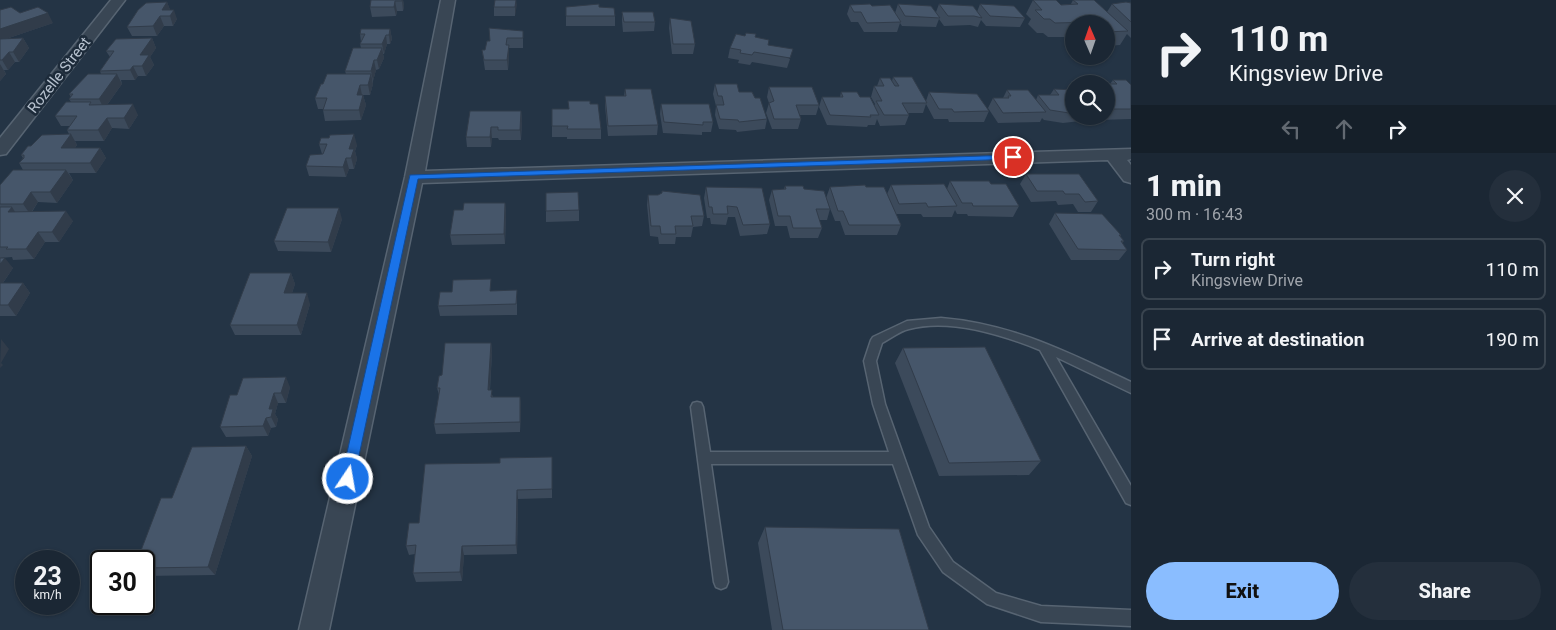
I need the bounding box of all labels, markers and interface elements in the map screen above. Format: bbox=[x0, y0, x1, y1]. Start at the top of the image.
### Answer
north arrow bbox=[1065, 15, 1115, 65]
map controls bbox=[1065, 15, 1115, 125]
text: 110 m bbox=[1229, 19, 1328, 60]
icon: right bbox=[1146, 20, 1211, 85]
street label: Rozelle Street bbox=[24, 33, 94, 117]
text: Kingsview Drive bbox=[1229, 61, 1383, 86]
button: search bbox=[1065, 75, 1115, 125]
icon: left bbox=[1277, 115, 1305, 143]
icon: ahead bbox=[1330, 115, 1358, 143]
icon: right bbox=[1383, 115, 1411, 143]
pin bbox=[992, 136, 1034, 178]
icon: arrive bbox=[999, 143, 1027, 171]
text: 1 min bbox=[1146, 168, 1222, 203]
button: close bbox=[1489, 170, 1541, 222]
text: 300 m · 16:43 bbox=[1146, 205, 1243, 224]
text: Turn right bbox=[1191, 248, 1275, 271]
icon: right bbox=[1148, 255, 1176, 283]
text: 110 m bbox=[1486, 258, 1539, 281]
text: Kingsview Drive bbox=[1191, 271, 1303, 290]
icon: arrive bbox=[1148, 325, 1176, 353]
text: Arrive at destination bbox=[1191, 328, 1364, 351]
text: 190 m bbox=[1486, 328, 1539, 351]
position arrow bbox=[321, 452, 373, 504]
speed limit sign: 30 bbox=[90, 550, 155, 615]
text: 23 bbox=[33, 562, 62, 591]
button: Exit bbox=[1146, 562, 1339, 620]
button: Share bbox=[1349, 562, 1541, 620]
text: km/h bbox=[33, 588, 62, 602]

